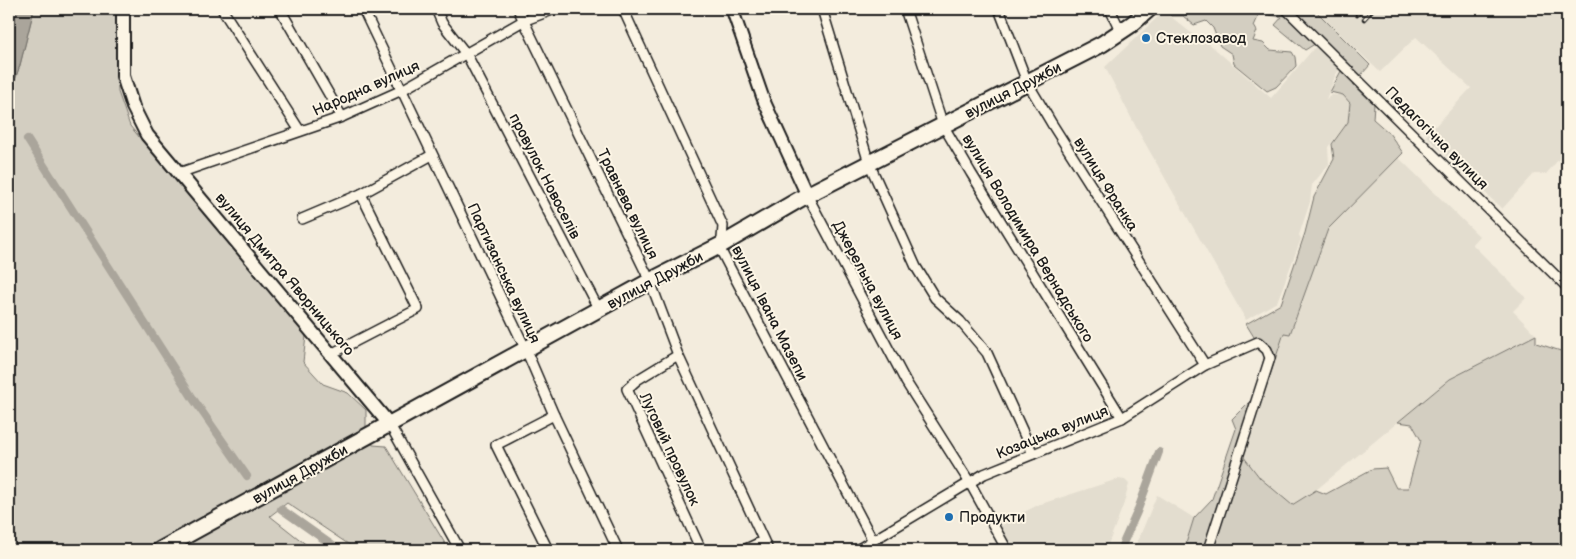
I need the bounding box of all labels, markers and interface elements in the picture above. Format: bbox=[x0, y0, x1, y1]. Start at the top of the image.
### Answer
place label: Стеклозавод bbox=[1156, 29, 1246, 48]
marker: Стеклозавод bbox=[1140, 32, 1152, 44]
street label: Народна вулиця bbox=[310, 56, 423, 121]
street label: вулиця Дружби bbox=[962, 58, 1065, 123]
street label: Педагогічна вулиця bbox=[1381, 83, 1492, 194]
street label: провулок Новоселів bbox=[505, 110, 585, 242]
street label: вулиця Володимира Вернадського bbox=[958, 131, 1097, 346]
street label: вулиця Франка bbox=[1069, 134, 1142, 235]
street label: Травнева вулиця bbox=[593, 146, 662, 262]
street label: вулиця Дмитра Яворницького bbox=[211, 189, 358, 360]
street label: Партизанська вулиця bbox=[463, 200, 544, 346]
street label: Джерельна вулиця bbox=[828, 217, 907, 343]
street label: вулиця Івана Мазепи bbox=[727, 242, 812, 384]
street label: вулиця Дружби bbox=[604, 247, 706, 314]
street label: Луговий провулок bbox=[635, 389, 704, 509]
street label: Козацька вулиця bbox=[993, 401, 1111, 464]
street label: вулиця Дружби bbox=[249, 440, 351, 508]
place label: Продукти bbox=[959, 508, 1025, 527]
marker: Продукти bbox=[943, 511, 955, 523]

